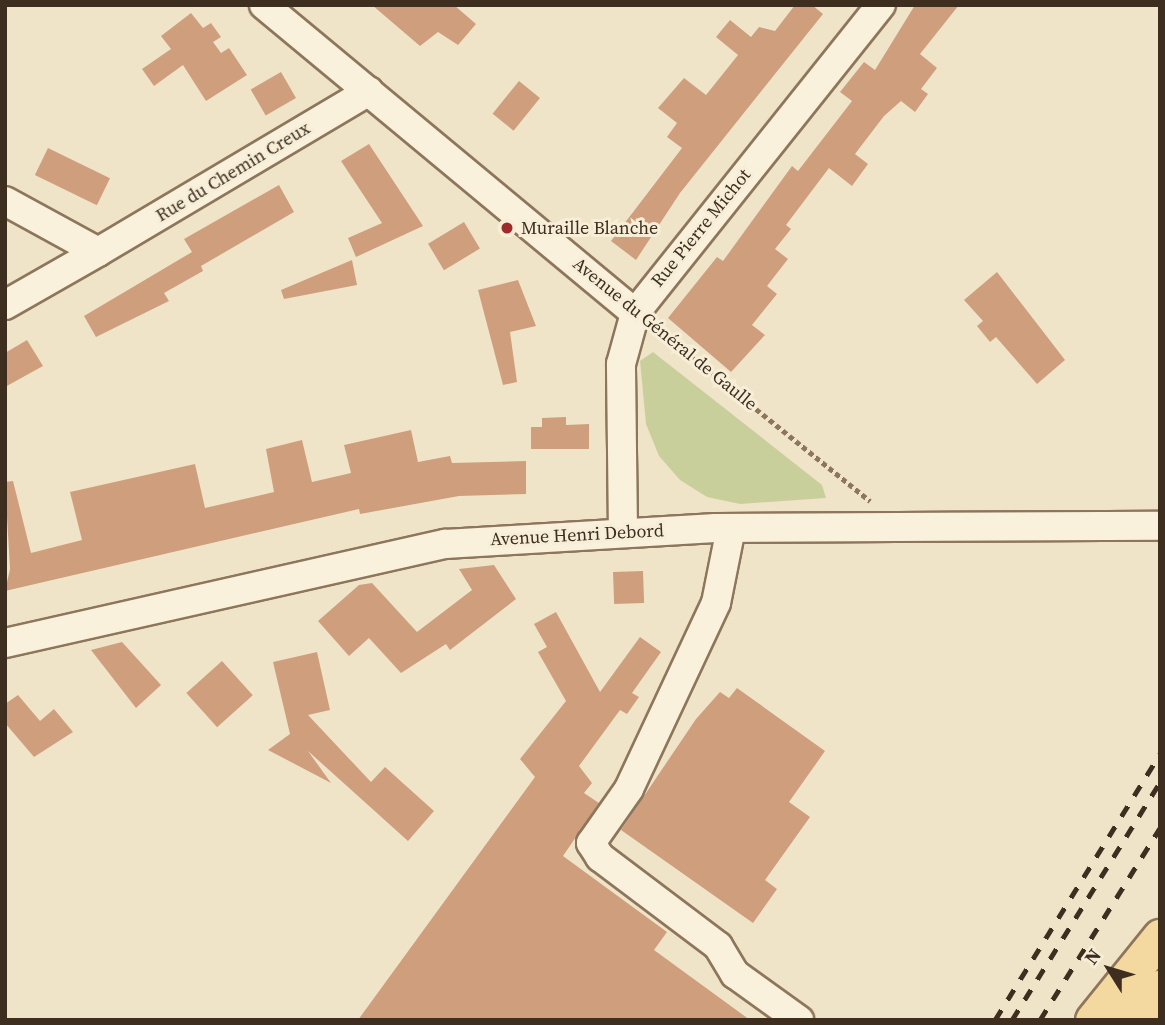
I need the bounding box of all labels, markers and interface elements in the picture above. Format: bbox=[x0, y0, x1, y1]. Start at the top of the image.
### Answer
street label: Rue du Chemin Creux bbox=[152, 117, 314, 227]
street label: Rue Pierre Michot bbox=[647, 165, 755, 291]
place label: Muraille Blanche bbox=[521, 217, 658, 239]
marker: Muraille Blanche bbox=[499, 220, 515, 236]
street label: Avenue du Général de Gaulle bbox=[568, 253, 762, 415]
street label: Avenue Henri Debord bbox=[490, 520, 664, 550]
north arrow bbox=[1074, 934, 1144, 1004]
text: N bbox=[1078, 943, 1107, 970]

